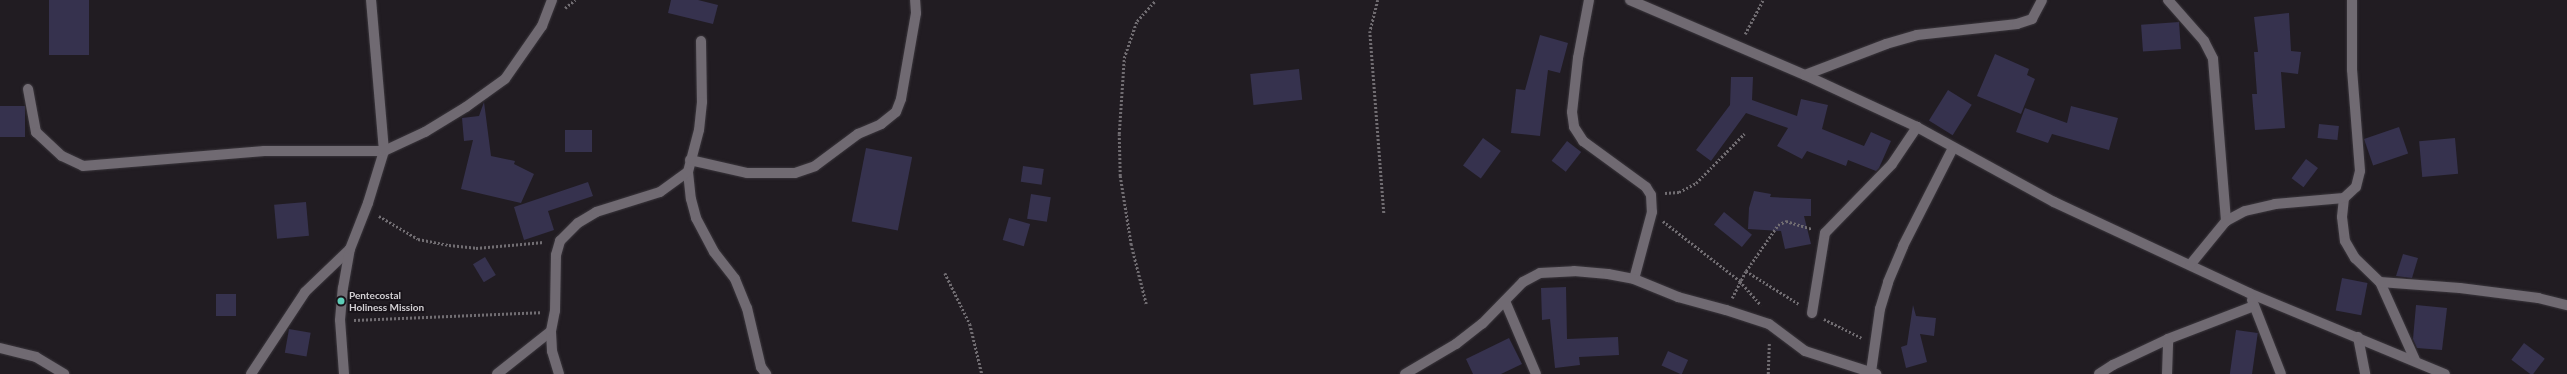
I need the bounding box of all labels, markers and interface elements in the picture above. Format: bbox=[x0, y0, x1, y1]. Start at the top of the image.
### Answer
place label: Pentecostal Holiness Mission bbox=[349, 289, 424, 312]
marker: Pentecostal Holiness Mission bbox=[336, 296, 346, 306]

